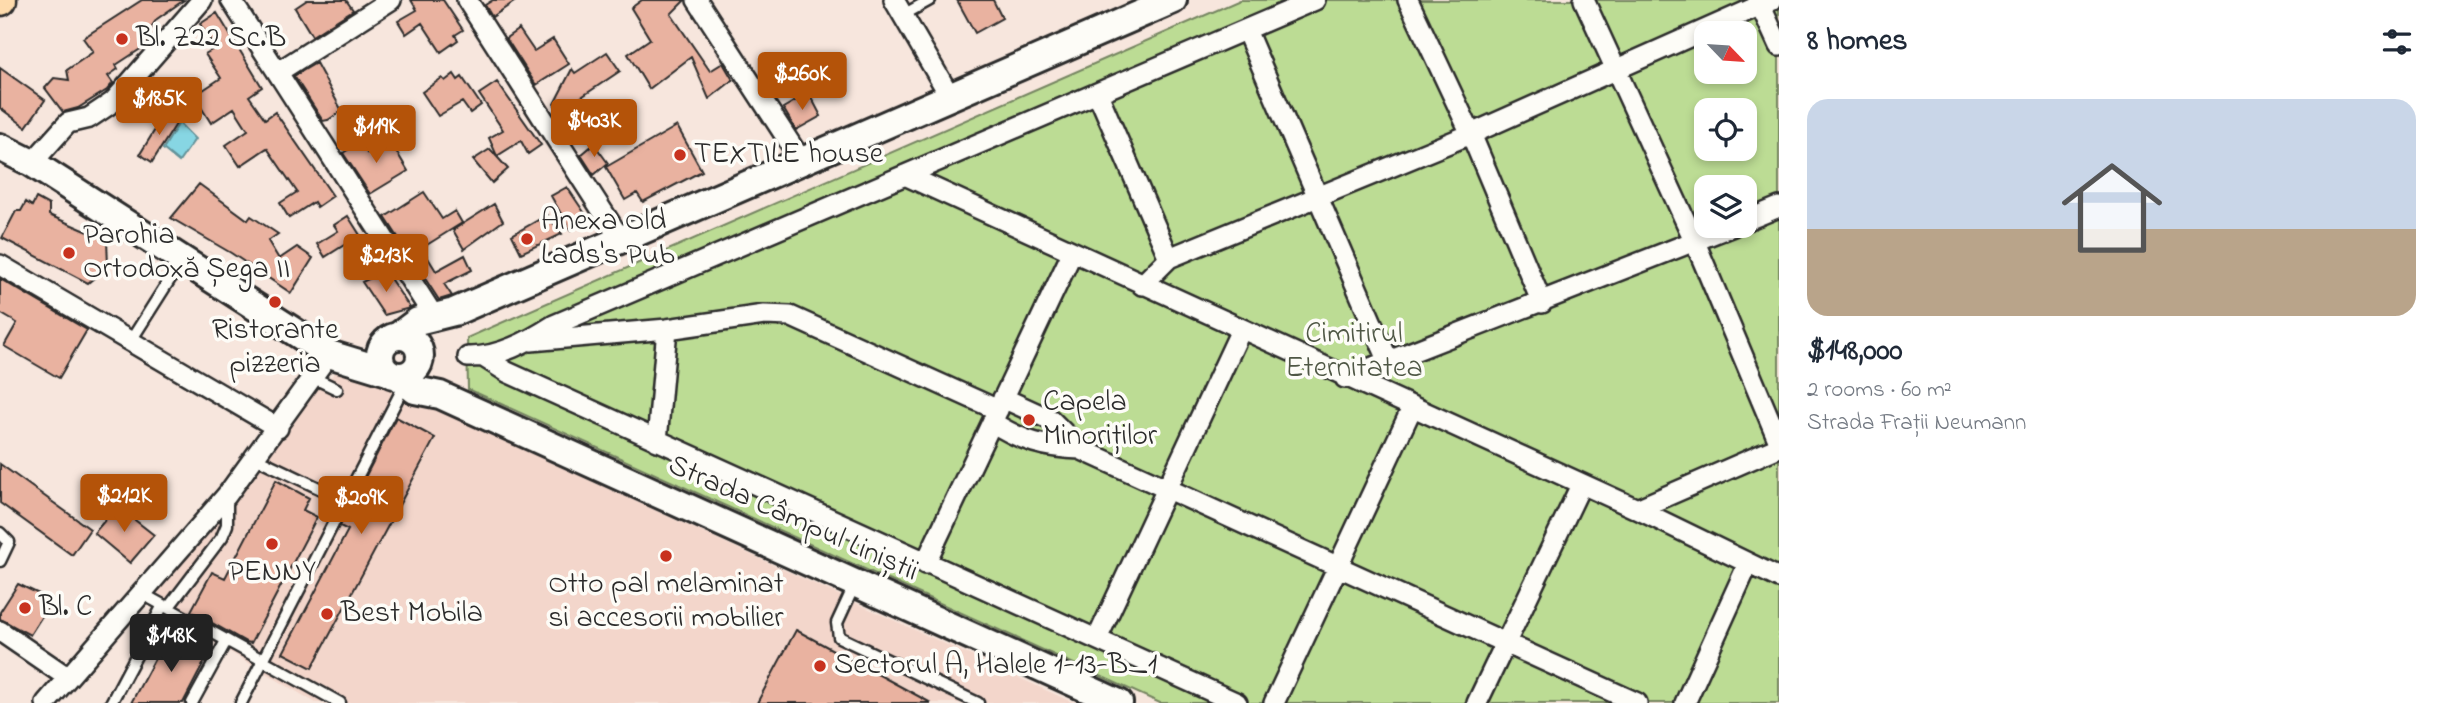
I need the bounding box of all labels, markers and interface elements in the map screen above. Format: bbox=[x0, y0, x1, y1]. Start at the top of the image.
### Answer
place label: Bl. Z22 Sc.B bbox=[135, 17, 286, 61]
text: 8 homes bbox=[1807, 20, 1908, 64]
north arrow bbox=[1694, 21, 1757, 84]
map controls bbox=[1694, 21, 1757, 238]
icon: filters bbox=[2378, 23, 2416, 61]
marker: Bl. Z22 Sc.B bbox=[114, 31, 130, 47]
pin: $260K bbox=[753, 52, 851, 112]
text: $260K bbox=[774, 58, 830, 91]
pin: $185K bbox=[110, 78, 208, 137]
text: $185K bbox=[132, 83, 186, 116]
button: locate bbox=[1694, 98, 1757, 161]
pin: $403K bbox=[545, 100, 643, 159]
text: $403K bbox=[567, 105, 621, 138]
pin: $119K bbox=[327, 106, 425, 165]
text: $119K bbox=[353, 111, 399, 144]
place label: TEXTILE house bbox=[694, 133, 884, 177]
icon: home bbox=[2049, 145, 2175, 271]
marker: TEXTILE house bbox=[672, 147, 688, 163]
button: layers bbox=[1694, 175, 1757, 238]
place label: Anexa Old Lads's Pub bbox=[541, 200, 675, 278]
place label: Parohia Ortodoxă Șega II bbox=[83, 214, 290, 292]
marker: Anexa Old Lads's Pub bbox=[519, 231, 535, 247]
pin: $213K bbox=[337, 234, 435, 294]
text: $213K bbox=[359, 240, 413, 273]
marker: Parohia Ortodoxă Șega II bbox=[61, 245, 77, 261]
marker: Ristorante pizzeria bbox=[267, 294, 283, 310]
place label: Ristorante pizzeria bbox=[212, 309, 339, 387]
park label: Cimitirul Eternitatea bbox=[1285, 313, 1423, 391]
text: $148,000 bbox=[1807, 330, 1902, 374]
text: 2 rooms · 60 m² bbox=[1807, 374, 1952, 407]
place label: Capela Minoriților bbox=[1043, 381, 1158, 459]
text: Strada Frații Neumann bbox=[1807, 407, 2026, 440]
marker: Capela Minoriților bbox=[1021, 412, 1037, 428]
street label: Strada Câmpul Liniștii bbox=[661, 444, 925, 594]
pin: $212K bbox=[75, 475, 173, 534]
pin: $209K bbox=[312, 476, 410, 536]
text: $212K bbox=[96, 480, 152, 513]
text: $209K bbox=[334, 482, 388, 515]
marker: PENNY bbox=[264, 536, 280, 552]
marker: Otto pal melaminat si accesorii mobilier bbox=[658, 548, 674, 564]
place label: PENNY bbox=[228, 551, 316, 595]
place label: Otto pal melaminat si accesorii mobilier bbox=[548, 563, 784, 641]
place label: Bl. C bbox=[38, 586, 93, 630]
place label: Best Mobila bbox=[340, 592, 483, 636]
marker: Bl. C bbox=[17, 600, 33, 616]
marker: Best Mobila bbox=[319, 606, 335, 622]
pin: $148K bbox=[122, 614, 220, 674]
text: $148K bbox=[146, 620, 196, 653]
place label: Sectorul A, Halele 1-13-B_1 bbox=[834, 644, 1157, 688]
marker: Sectorul A, Halele 1-13-B_1 bbox=[812, 658, 828, 674]

